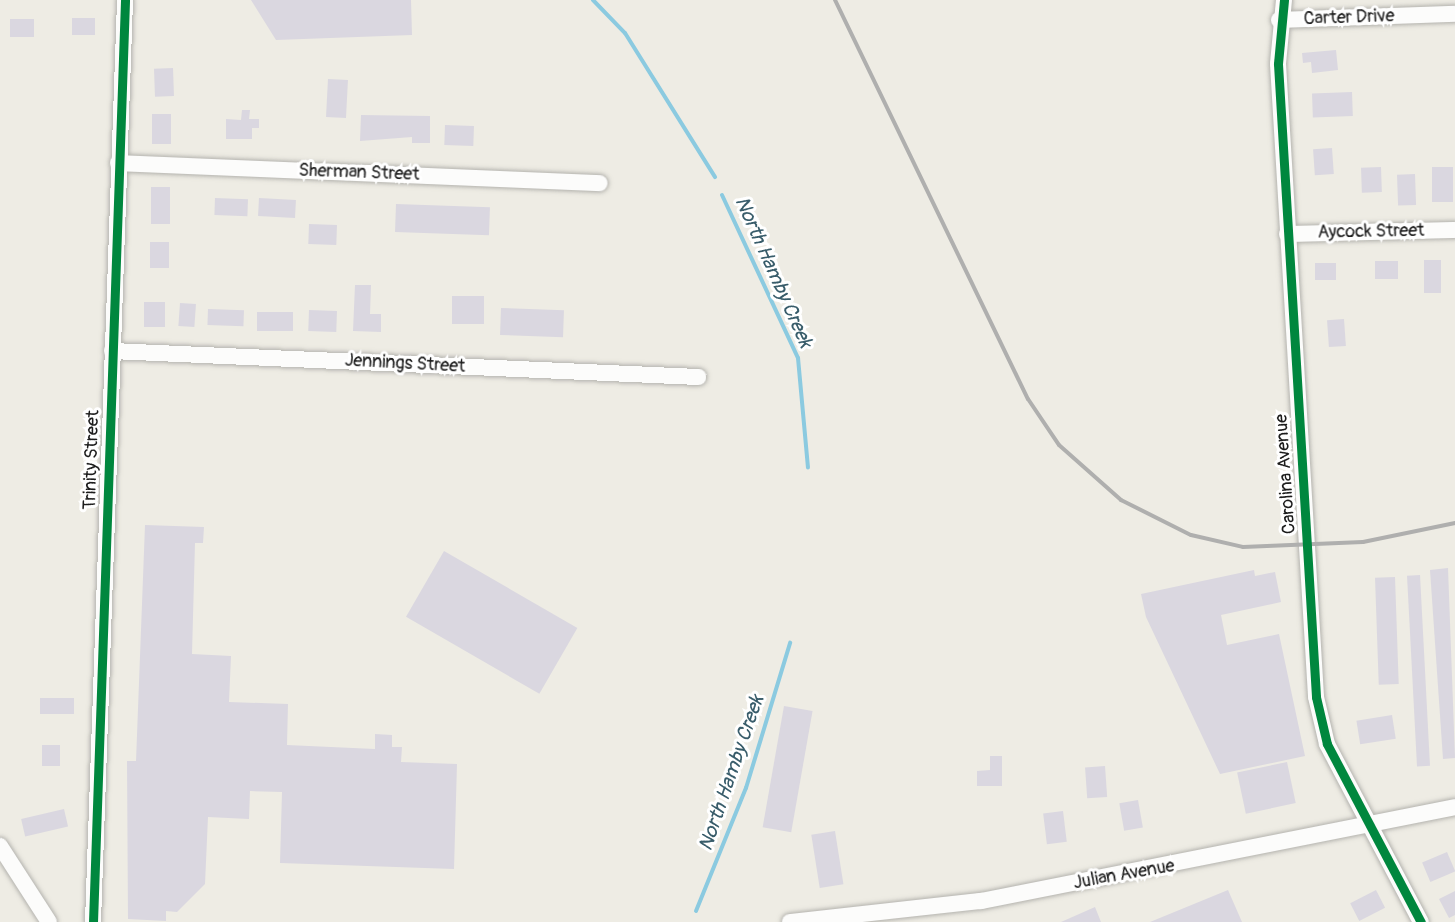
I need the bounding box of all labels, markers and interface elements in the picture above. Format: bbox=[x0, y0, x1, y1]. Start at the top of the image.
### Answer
street label: Carter Drive bbox=[1303, 6, 1395, 30]
street label: Sherman Street bbox=[298, 160, 420, 186]
water label: North Hamby Creek bbox=[730, 193, 818, 351]
street label: Aycock Street bbox=[1317, 220, 1425, 244]
street label: Jennings Street bbox=[344, 350, 466, 378]
street label: Trinity Street bbox=[79, 410, 105, 510]
street label: Carolina Avenue bbox=[1271, 413, 1301, 535]
water label: North Hamby Creek bbox=[693, 692, 769, 854]
street label: Julian Avenue bbox=[1072, 855, 1176, 895]

